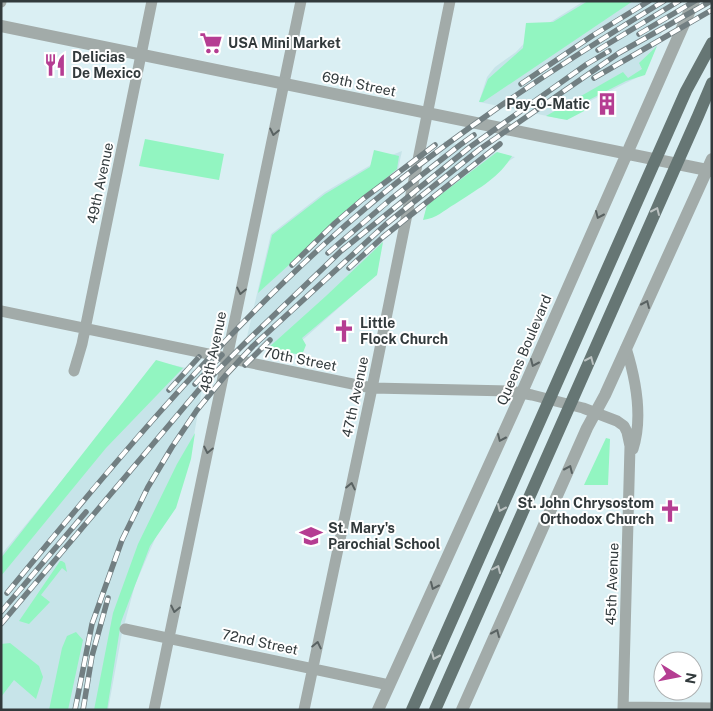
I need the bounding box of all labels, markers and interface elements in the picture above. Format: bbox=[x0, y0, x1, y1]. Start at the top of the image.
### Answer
supermarket icon: USA Mini Market bbox=[198, 30, 224, 56]
place label: USA Mini Market bbox=[228, 35, 341, 51]
place label: Delicias De Mexico bbox=[72, 49, 141, 81]
restaurant icon: Delicias De Mexico bbox=[42, 52, 68, 78]
street label: 69th Street bbox=[321, 68, 397, 100]
building icon: Pay-O-Matic bbox=[594, 91, 620, 117]
place label: Pay-O-Matic bbox=[506, 96, 590, 112]
one-way arrow bbox=[269, 127, 280, 136]
street label: 49th Avenue bbox=[84, 141, 116, 225]
one-way arrow bbox=[649, 207, 660, 216]
one-way arrow bbox=[595, 210, 606, 219]
one-way arrow bbox=[236, 287, 247, 295]
street label: Queens Boulevard bbox=[493, 292, 555, 408]
one-way arrow bbox=[640, 300, 650, 309]
street label: 48th Avenue bbox=[197, 310, 229, 394]
place label: Little Flock Church bbox=[360, 315, 448, 347]
church icon: Little Flock Church bbox=[331, 318, 357, 344]
street label: 70th Street bbox=[262, 344, 338, 374]
street label: 47th Avenue bbox=[339, 355, 371, 439]
one-way arrow bbox=[584, 356, 595, 365]
one-way arrow bbox=[529, 358, 540, 367]
one-way arrow bbox=[497, 433, 508, 442]
one-way arrow bbox=[203, 446, 214, 455]
one-way arrow bbox=[562, 465, 573, 474]
one-way arrow bbox=[345, 481, 356, 490]
place label: St. John Chrysostom Orthodox Church bbox=[517, 495, 654, 527]
church icon: St. John Chrysostom Orthodox Church bbox=[657, 498, 683, 524]
one-way arrow bbox=[496, 503, 507, 512]
place label: St. Mary's Parochial School bbox=[328, 520, 441, 552]
school or university icon: St. Mary's Parochial School bbox=[298, 523, 324, 549]
street label: 45th Avenue bbox=[603, 542, 621, 626]
one-way arrow bbox=[491, 565, 502, 574]
one-way arrow bbox=[430, 581, 441, 590]
one-way arrow bbox=[170, 605, 180, 614]
street label: 72nd Street bbox=[220, 626, 300, 658]
one-way arrow bbox=[489, 629, 500, 638]
one-way arrow bbox=[312, 640, 322, 649]
one-way arrow bbox=[431, 651, 442, 660]
north arrow bbox=[653, 651, 703, 701]
text: N bbox=[682, 671, 700, 685]

